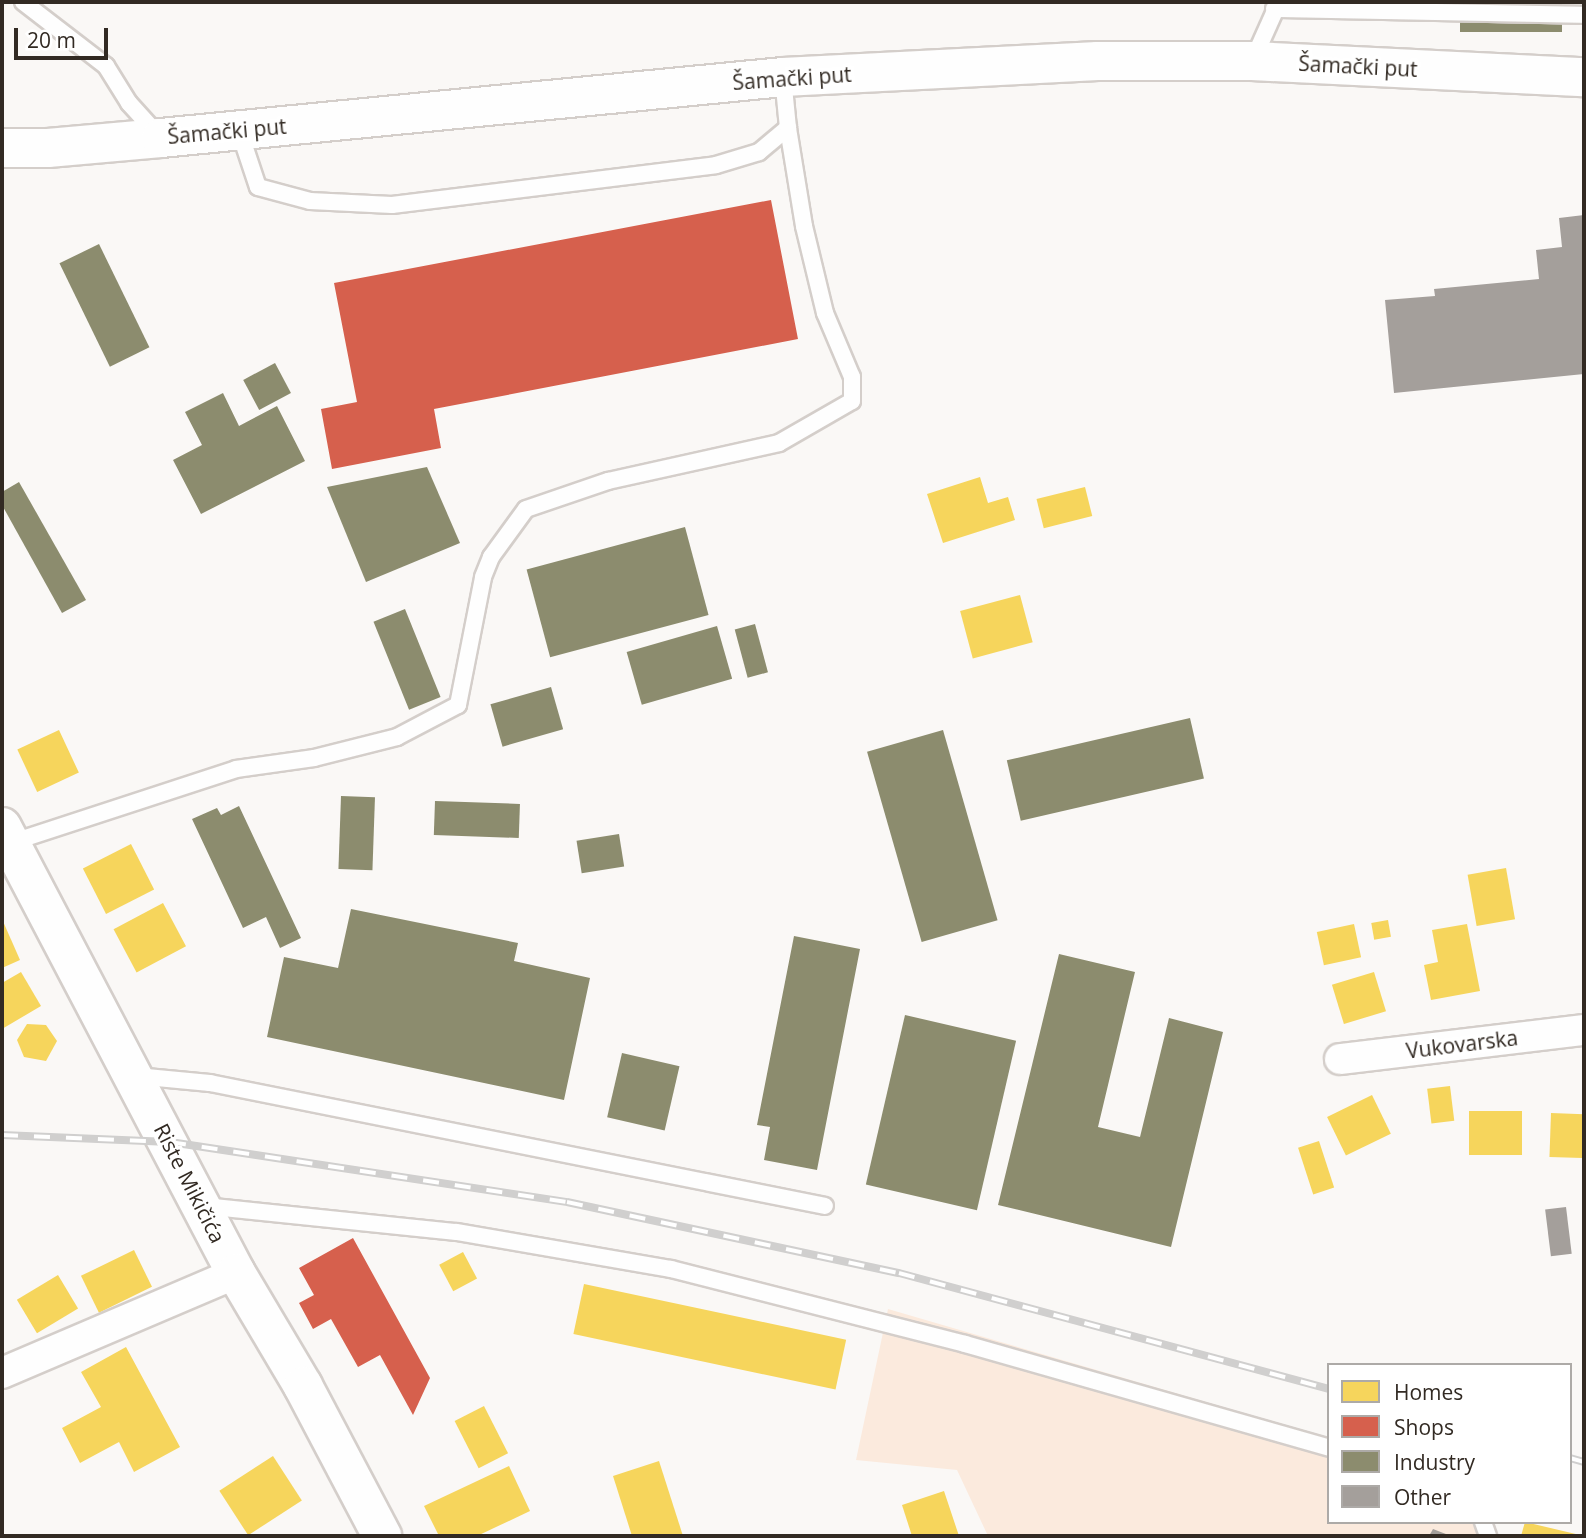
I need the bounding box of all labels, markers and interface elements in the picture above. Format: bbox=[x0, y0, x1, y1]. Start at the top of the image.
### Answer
scale bar bbox=[18, 14, 112, 58]
text: 20 m bbox=[27, 26, 76, 54]
street label: Šamački put bbox=[1298, 50, 1418, 82]
street label: Šamački put bbox=[732, 61, 852, 95]
street label: Šamački put bbox=[166, 113, 288, 149]
street label: Vukovarska bbox=[1405, 1025, 1519, 1063]
street label: Riste Mikičića bbox=[149, 1119, 231, 1247]
legend bbox=[1327, 1363, 1572, 1524]
text: Homes bbox=[1394, 1378, 1463, 1406]
text: Shops bbox=[1394, 1413, 1454, 1441]
text: Industry bbox=[1394, 1448, 1475, 1476]
text: Other bbox=[1394, 1483, 1451, 1511]

